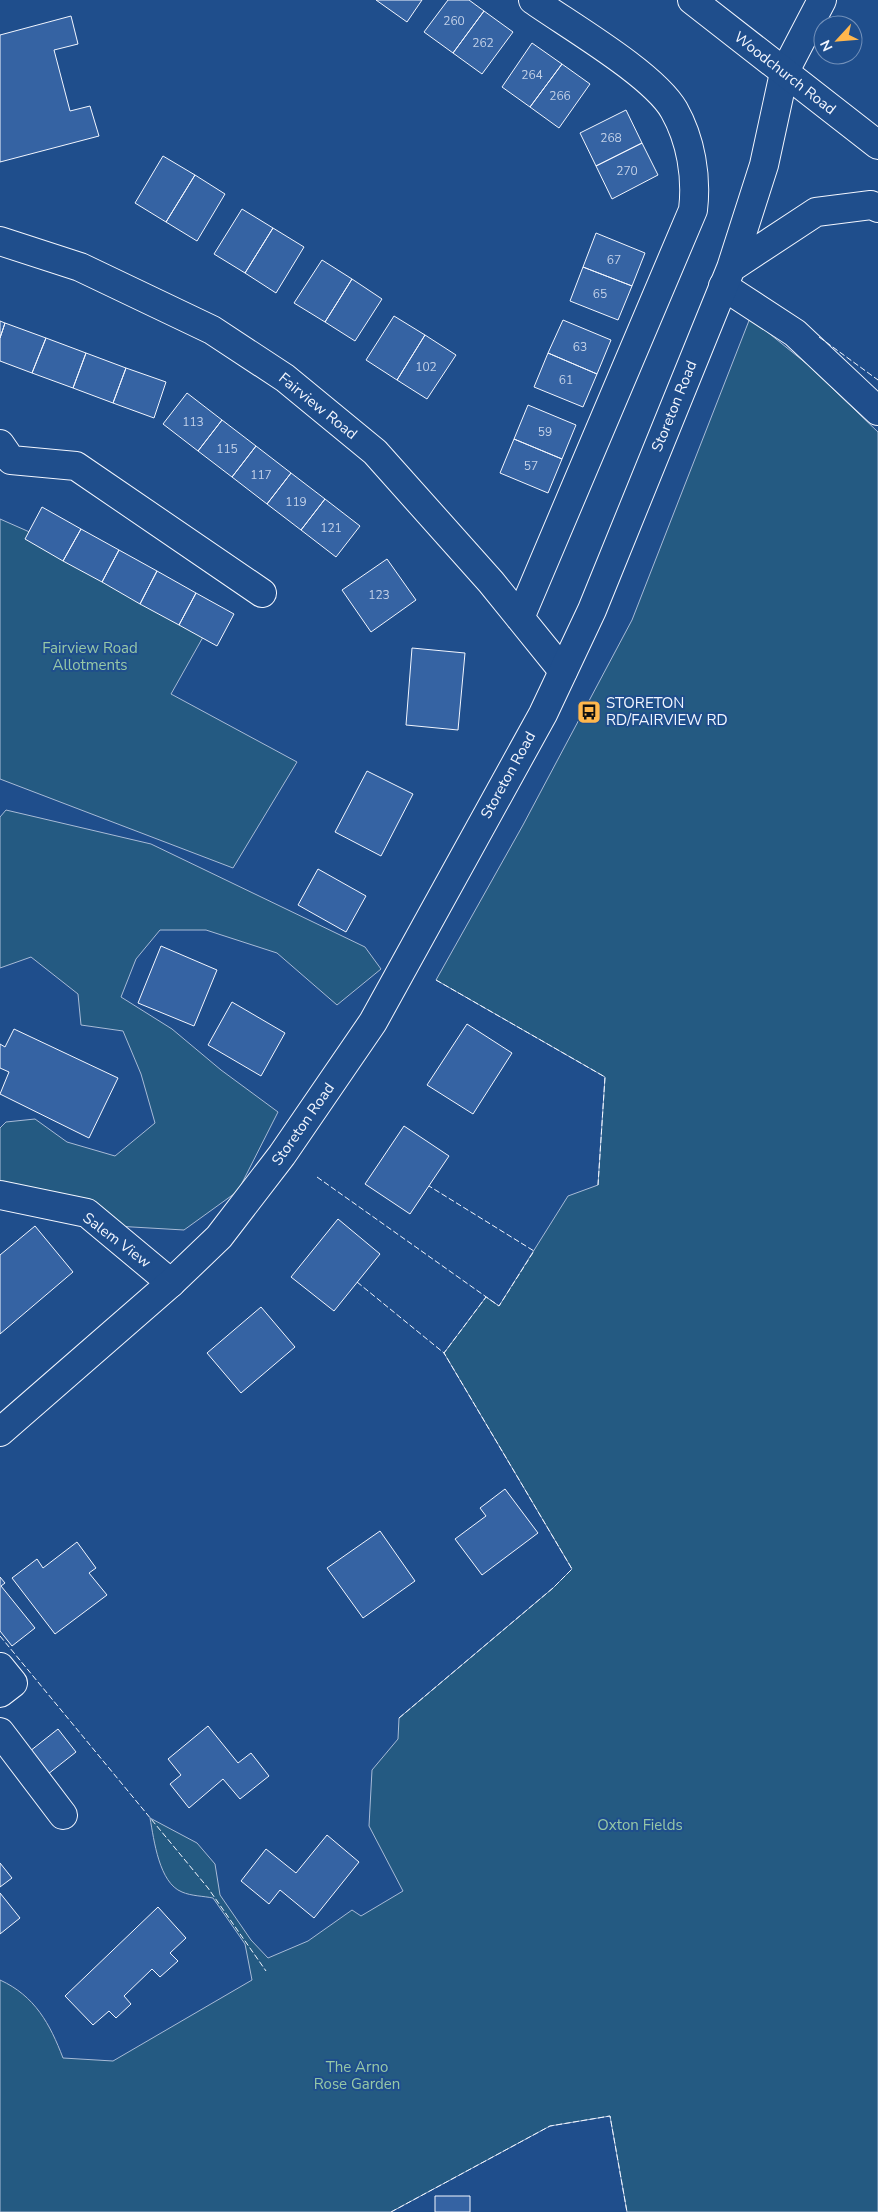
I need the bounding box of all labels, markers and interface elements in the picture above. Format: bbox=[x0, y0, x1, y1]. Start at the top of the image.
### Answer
house number: 260 bbox=[443, 13, 465, 29]
north arrow bbox=[813, 15, 863, 65]
street label: Woodchurch Road bbox=[730, 27, 840, 119]
house number: 262 bbox=[472, 35, 494, 51]
text: N bbox=[816, 37, 838, 54]
house number: 264 bbox=[521, 67, 543, 83]
house number: 266 bbox=[549, 88, 571, 104]
house number: 268 bbox=[600, 130, 622, 146]
house number: 270 bbox=[616, 163, 638, 179]
house number: 67 bbox=[607, 252, 621, 268]
house number: 65 bbox=[593, 286, 607, 302]
house number: 63 bbox=[573, 339, 587, 355]
street label: Storeton Road bbox=[647, 357, 701, 455]
house number: 102 bbox=[415, 359, 437, 375]
street label: Fairview Road bbox=[275, 368, 361, 444]
house number: 61 bbox=[559, 372, 573, 388]
house number: 113 bbox=[182, 414, 204, 430]
house number: 59 bbox=[538, 424, 552, 440]
house number: 115 bbox=[216, 441, 238, 457]
house number: 57 bbox=[524, 458, 538, 474]
house number: 117 bbox=[250, 467, 272, 483]
house number: 119 bbox=[285, 494, 307, 510]
house number: 121 bbox=[320, 520, 342, 536]
house number: 123 bbox=[368, 587, 390, 603]
park label: Fairview Road Allotments bbox=[42, 638, 138, 675]
place label: STORETON RD/FAIRVIEW RD bbox=[606, 693, 728, 730]
bus stop icon: STORETON RD/FAIRVIEW RD bbox=[576, 699, 602, 725]
street label: Storeton Road bbox=[476, 728, 540, 822]
street label: Storeton Road bbox=[267, 1079, 339, 1169]
street label: Salem View bbox=[79, 1208, 155, 1272]
park label: Oxton Fields bbox=[597, 1815, 683, 1835]
park label: The Arno Rose Garden bbox=[314, 2057, 400, 2094]

